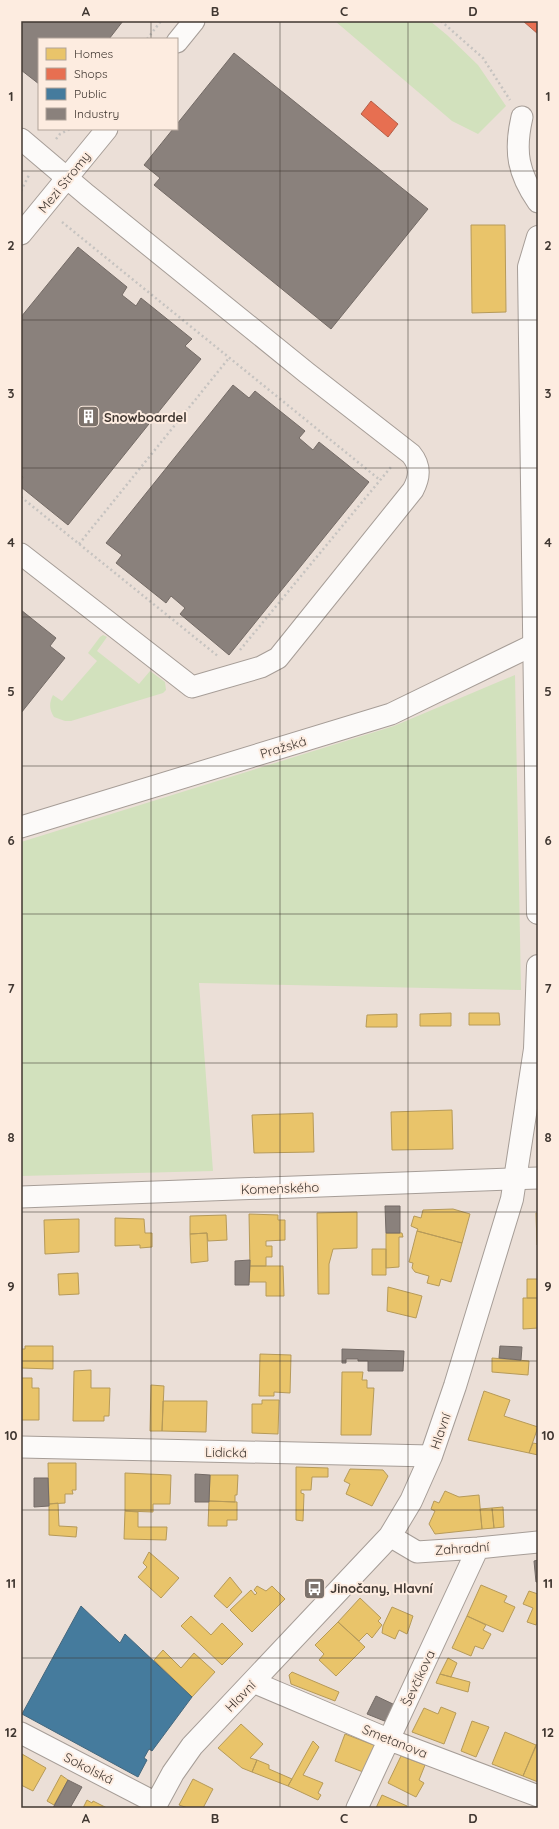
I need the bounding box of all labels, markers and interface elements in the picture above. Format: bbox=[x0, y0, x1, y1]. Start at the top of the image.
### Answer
text: A bbox=[82, 3, 91, 19]
text: B bbox=[211, 3, 219, 19]
text: C bbox=[340, 3, 348, 19]
text: D bbox=[468, 3, 478, 19]
legend bbox=[38, 38, 178, 130]
text: Homes bbox=[74, 46, 114, 61]
text: Shops bbox=[74, 66, 108, 81]
text: Public bbox=[74, 86, 107, 101]
text: 1 bbox=[8, 88, 14, 104]
text: 1 bbox=[545, 88, 551, 104]
text: Industry bbox=[74, 106, 119, 121]
street label: Mezi Stromy bbox=[34, 148, 94, 216]
text: 2 bbox=[7, 237, 15, 253]
text: 2 bbox=[544, 237, 552, 253]
text: 3 bbox=[8, 385, 15, 401]
text: 3 bbox=[545, 385, 552, 401]
building icon: Snowboardel bbox=[75, 404, 101, 430]
place label: Snowboardel bbox=[104, 409, 187, 425]
text: 4 bbox=[7, 534, 15, 550]
text: 4 bbox=[544, 534, 552, 550]
text: 5 bbox=[7, 683, 15, 699]
text: 5 bbox=[544, 683, 552, 699]
street label: Pražská bbox=[258, 732, 308, 762]
text: 6 bbox=[7, 832, 15, 848]
text: 6 bbox=[544, 832, 552, 848]
text: 7 bbox=[7, 980, 15, 996]
text: 7 bbox=[544, 980, 552, 996]
text: 8 bbox=[7, 1129, 15, 1145]
text: 8 bbox=[544, 1129, 552, 1145]
street label: Komenského bbox=[241, 1179, 320, 1197]
text: 9 bbox=[7, 1278, 15, 1294]
text: 9 bbox=[544, 1278, 552, 1294]
street label: Hlavní bbox=[426, 1411, 454, 1451]
text: 10 bbox=[4, 1427, 18, 1443]
text: 10 bbox=[541, 1427, 555, 1443]
street label: Lidická bbox=[205, 1444, 247, 1460]
street label: Zahradní bbox=[434, 1538, 490, 1558]
text: 11 bbox=[6, 1575, 16, 1591]
bus stop icon: Jinočany, Hlavní bbox=[302, 1575, 328, 1601]
text: 11 bbox=[543, 1575, 553, 1591]
place label: Jinočany, Hlavní bbox=[330, 1580, 433, 1596]
street label: Ševčíkova bbox=[398, 1647, 438, 1709]
street label: Hlavní bbox=[221, 1677, 259, 1715]
street label: Smetanova bbox=[360, 1721, 430, 1761]
text: 12 bbox=[5, 1724, 17, 1740]
text: 12 bbox=[542, 1724, 554, 1740]
street label: Sokolská bbox=[62, 1749, 116, 1787]
text: A bbox=[82, 1810, 91, 1826]
text: B bbox=[211, 1810, 219, 1826]
text: C bbox=[340, 1810, 348, 1826]
text: D bbox=[468, 1810, 478, 1826]

